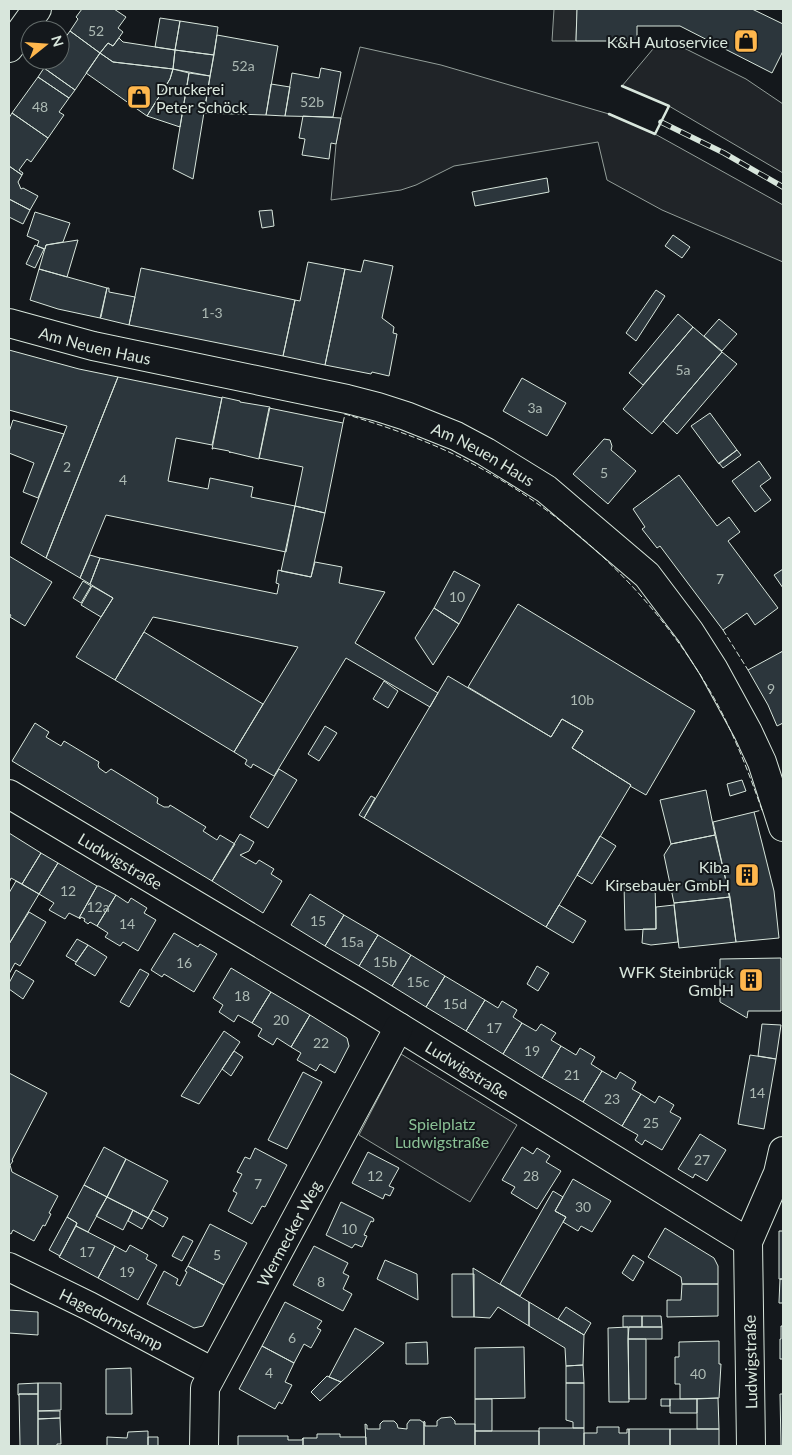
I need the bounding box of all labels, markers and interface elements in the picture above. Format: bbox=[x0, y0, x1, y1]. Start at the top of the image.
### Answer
north arrow bbox=[20, 20, 70, 70]
house number: 52 bbox=[88, 22, 104, 39]
shop icon: K&H Autoservice bbox=[733, 28, 759, 54]
place label: K&H Autoservice bbox=[607, 32, 728, 51]
text: N bbox=[48, 33, 68, 49]
house number: 52a bbox=[231, 57, 255, 74]
place label: Druckerei Peter Schöck bbox=[156, 79, 248, 116]
shop icon: Druckerei Peter Schöck bbox=[126, 84, 152, 110]
house number: 52b bbox=[300, 93, 324, 110]
house number: 48 bbox=[32, 98, 48, 115]
house number: 1-3 bbox=[201, 304, 223, 321]
street label: Am Neuen Haus bbox=[37, 322, 153, 367]
house number: 5a bbox=[675, 361, 691, 378]
house number: 3a bbox=[527, 399, 543, 416]
street label: Am Neuen Haus bbox=[429, 418, 538, 489]
house number: 2 bbox=[63, 458, 71, 475]
house number: 5 bbox=[600, 464, 608, 481]
house number: 4 bbox=[119, 471, 127, 488]
house number: 7 bbox=[716, 570, 724, 587]
house number: 10 bbox=[449, 588, 465, 605]
house number: 9 bbox=[767, 680, 775, 697]
house number: 10b bbox=[570, 691, 594, 708]
street label: Ludwigstraße bbox=[75, 828, 166, 893]
place label: Kiba Kirsebauer GmbH bbox=[605, 857, 730, 894]
building icon: Kiba Kirsebauer GmbH bbox=[734, 862, 760, 888]
house number: 12 bbox=[60, 882, 76, 899]
house number: 12a bbox=[86, 898, 110, 915]
house number: 15 bbox=[310, 912, 326, 929]
house number: 14 bbox=[119, 915, 135, 932]
house number: 15a bbox=[340, 933, 364, 950]
house number: 15b bbox=[373, 953, 397, 970]
house number: 16 bbox=[176, 954, 192, 971]
place label: WFK Steinbrück GmbH bbox=[619, 962, 735, 999]
building icon: WFK Steinbrück GmbH bbox=[738, 967, 764, 993]
house number: 15c bbox=[407, 973, 430, 990]
house number: 18 bbox=[234, 987, 250, 1004]
house number: 15d bbox=[443, 995, 467, 1012]
house number: 20 bbox=[273, 1011, 289, 1028]
house number: 17 bbox=[486, 1019, 502, 1036]
house number: 22 bbox=[313, 1034, 329, 1051]
street label: Ludwigstraße bbox=[422, 1036, 513, 1102]
house number: 19 bbox=[524, 1042, 540, 1059]
house number: 21 bbox=[564, 1066, 580, 1083]
house number: 14 bbox=[749, 1084, 765, 1101]
house number: 23 bbox=[604, 1090, 620, 1107]
park label: Spielplatz Ludwigstraße bbox=[395, 1114, 489, 1151]
house number: 25 bbox=[643, 1114, 659, 1131]
house number: 27 bbox=[694, 1151, 710, 1168]
house number: 12 bbox=[367, 1167, 383, 1184]
house number: 28 bbox=[523, 1167, 539, 1184]
house number: 7 bbox=[254, 1175, 262, 1192]
street label: Wermecker Weg bbox=[252, 1177, 324, 1289]
house number: 30 bbox=[575, 1198, 591, 1215]
house number: 10 bbox=[341, 1220, 357, 1237]
house number: 17 bbox=[79, 1243, 95, 1260]
house number: 5 bbox=[213, 1246, 221, 1263]
house number: 19 bbox=[119, 1263, 135, 1280]
house number: 8 bbox=[317, 1273, 325, 1290]
street label: Hagedornskamp bbox=[57, 1284, 167, 1354]
street label: Ludwigstraße bbox=[740, 1315, 760, 1409]
house number: 6 bbox=[288, 1329, 296, 1346]
house number: 4 bbox=[265, 1364, 273, 1381]
house number: 40 bbox=[690, 1365, 706, 1382]

